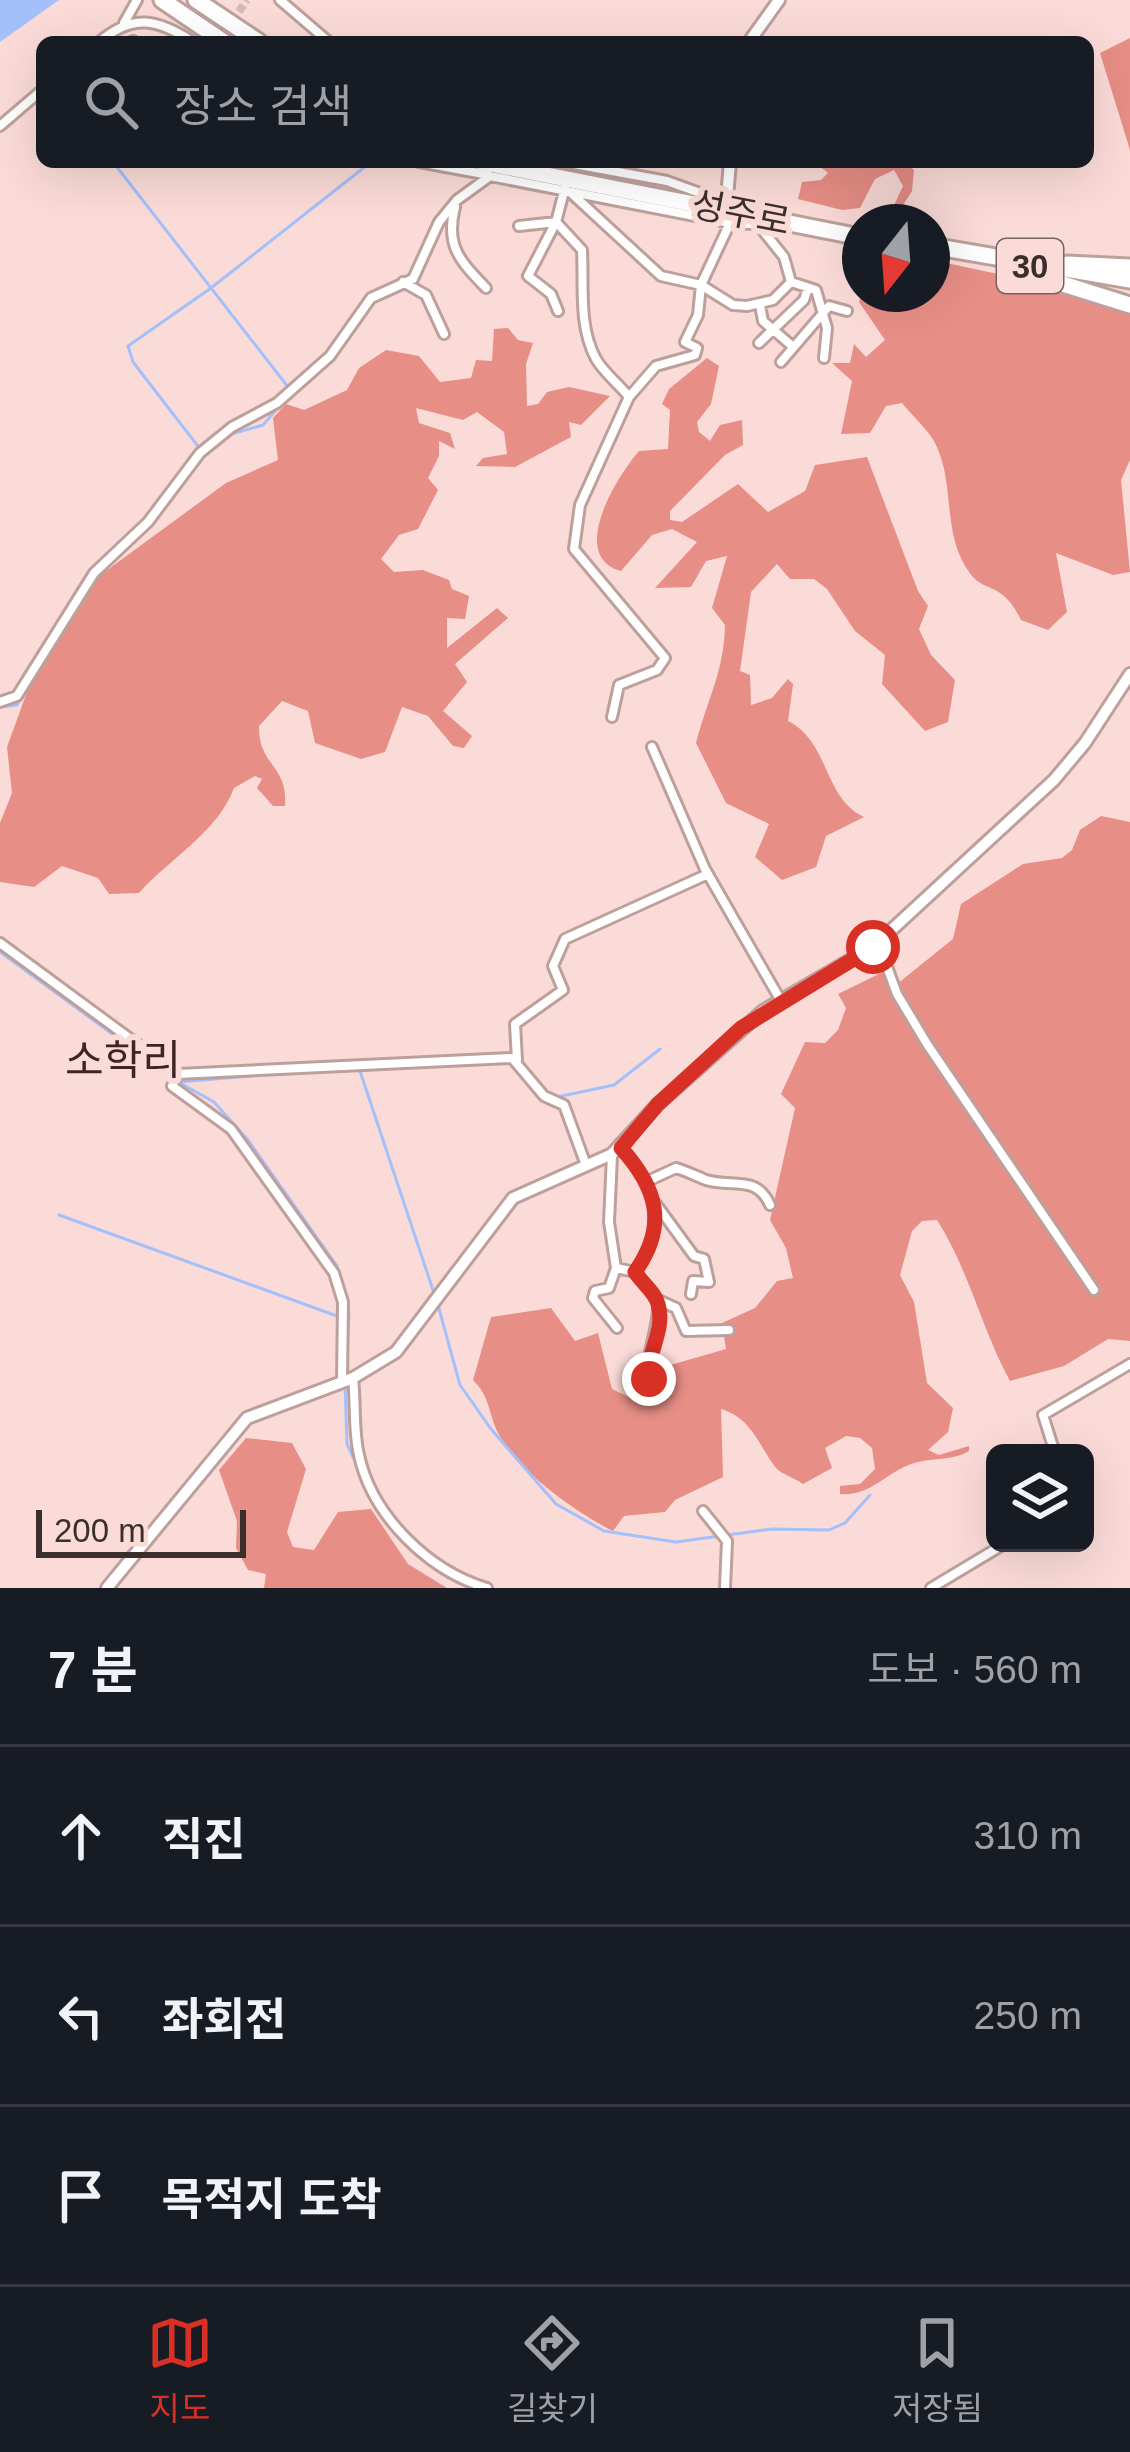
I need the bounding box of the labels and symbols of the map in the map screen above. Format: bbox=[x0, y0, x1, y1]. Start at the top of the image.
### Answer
street label: 성주로 bbox=[688, 183, 794, 243]
north arrow bbox=[842, 204, 950, 312]
road number: 30 bbox=[997, 239, 1063, 293]
route start bbox=[846, 920, 900, 974]
district label: 소학리 bbox=[65, 1037, 181, 1084]
route end bbox=[622, 1352, 676, 1406]
scale bar bbox=[36, 1504, 246, 1557]

